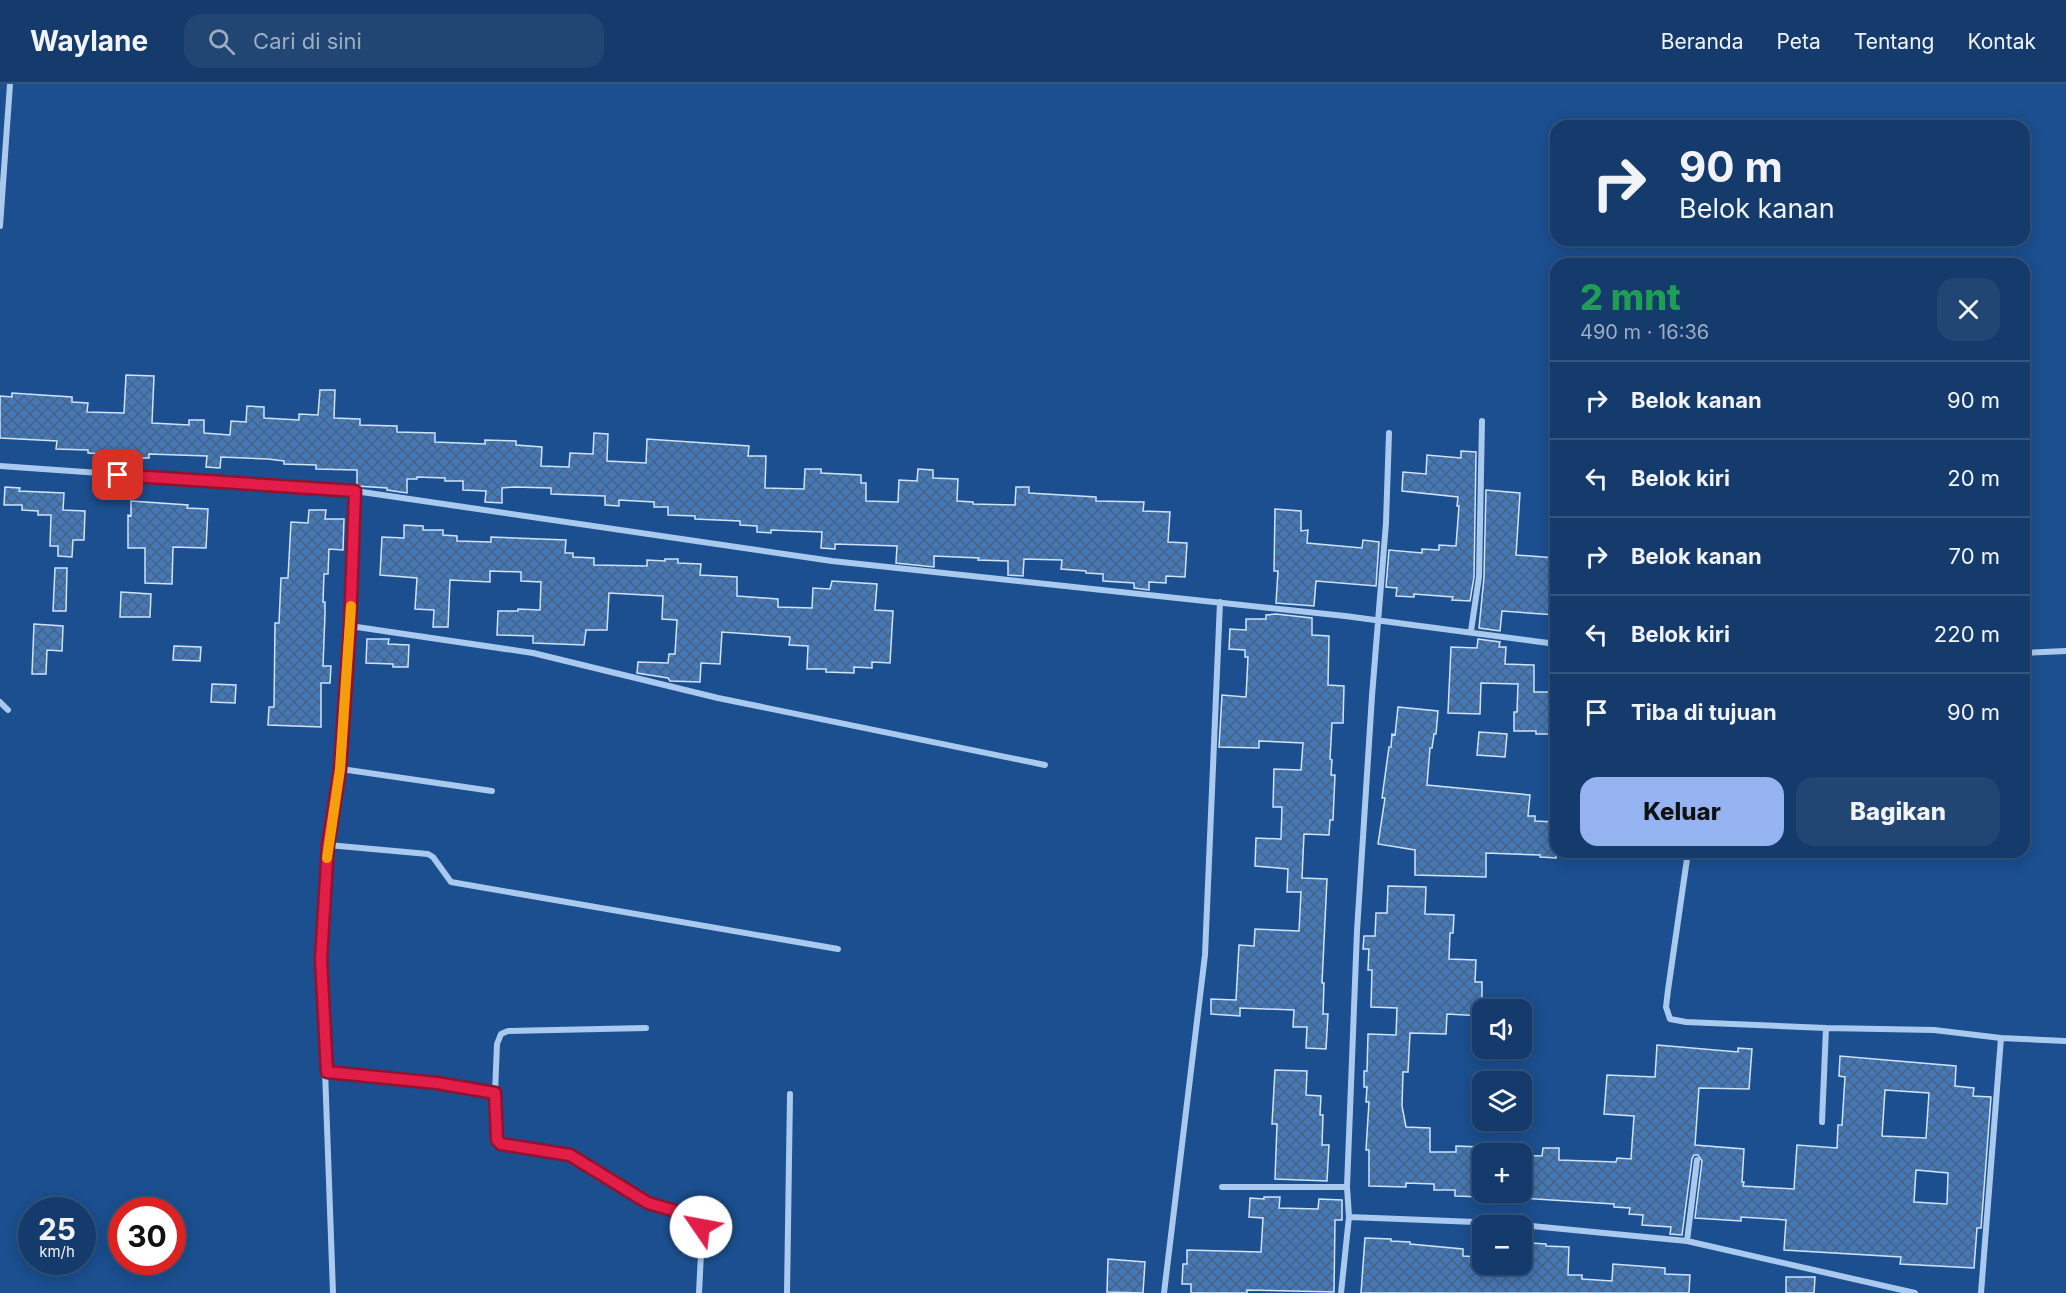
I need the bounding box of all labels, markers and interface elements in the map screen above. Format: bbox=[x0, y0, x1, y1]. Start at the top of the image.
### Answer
search box bbox=[184, 14, 604, 68]
text: Waylane bbox=[30, 24, 148, 58]
icon: search bbox=[205, 25, 238, 58]
text: Cari di sini bbox=[253, 28, 362, 54]
text: Beranda bbox=[1661, 29, 1743, 54]
text: Peta bbox=[1776, 29, 1821, 54]
text: Tentang bbox=[1854, 29, 1934, 54]
text: Kontak bbox=[1967, 29, 2036, 54]
text: 90 m bbox=[1679, 141, 1783, 192]
icon: right bbox=[1580, 144, 1658, 222]
text: Belok kanan bbox=[1679, 192, 1835, 225]
text: 2 mnt bbox=[1580, 275, 1681, 319]
button: close bbox=[1937, 278, 2000, 341]
text: 490 m · 16:36 bbox=[1580, 320, 1709, 344]
icon: right bbox=[1580, 384, 1613, 417]
text: Belok kanan bbox=[1631, 387, 1762, 413]
text: 90 m bbox=[1947, 387, 2000, 413]
pin bbox=[92, 449, 143, 500]
icon: arrive bbox=[101, 458, 134, 491]
icon: left bbox=[1580, 462, 1613, 495]
text: Belok kiri bbox=[1631, 465, 1730, 491]
text: 20 m bbox=[1947, 465, 2000, 491]
icon: right bbox=[1580, 540, 1613, 573]
text: Belok kanan bbox=[1631, 543, 1762, 569]
text: 70 m bbox=[1949, 543, 2000, 569]
icon: left bbox=[1580, 618, 1613, 651]
text: Belok kiri bbox=[1631, 621, 1730, 647]
text: 220 m bbox=[1934, 621, 2000, 647]
icon: arrive bbox=[1580, 696, 1613, 729]
text: Tiba di tujuan bbox=[1631, 699, 1777, 725]
text: 90 m bbox=[1947, 699, 2000, 725]
button: Keluar bbox=[1580, 777, 1784, 846]
button: Bagikan bbox=[1796, 777, 2000, 846]
map controls bbox=[1472, 999, 1532, 1275]
button: sound bbox=[1472, 999, 1532, 1059]
button: layers bbox=[1472, 1071, 1532, 1131]
button: + bbox=[1472, 1143, 1532, 1203]
position arrow bbox=[669, 1195, 733, 1259]
speed limit sign: 30 bbox=[108, 1197, 186, 1275]
text: 25 bbox=[38, 1211, 76, 1247]
button: − bbox=[1472, 1215, 1532, 1275]
text: km/h bbox=[39, 1242, 75, 1261]

